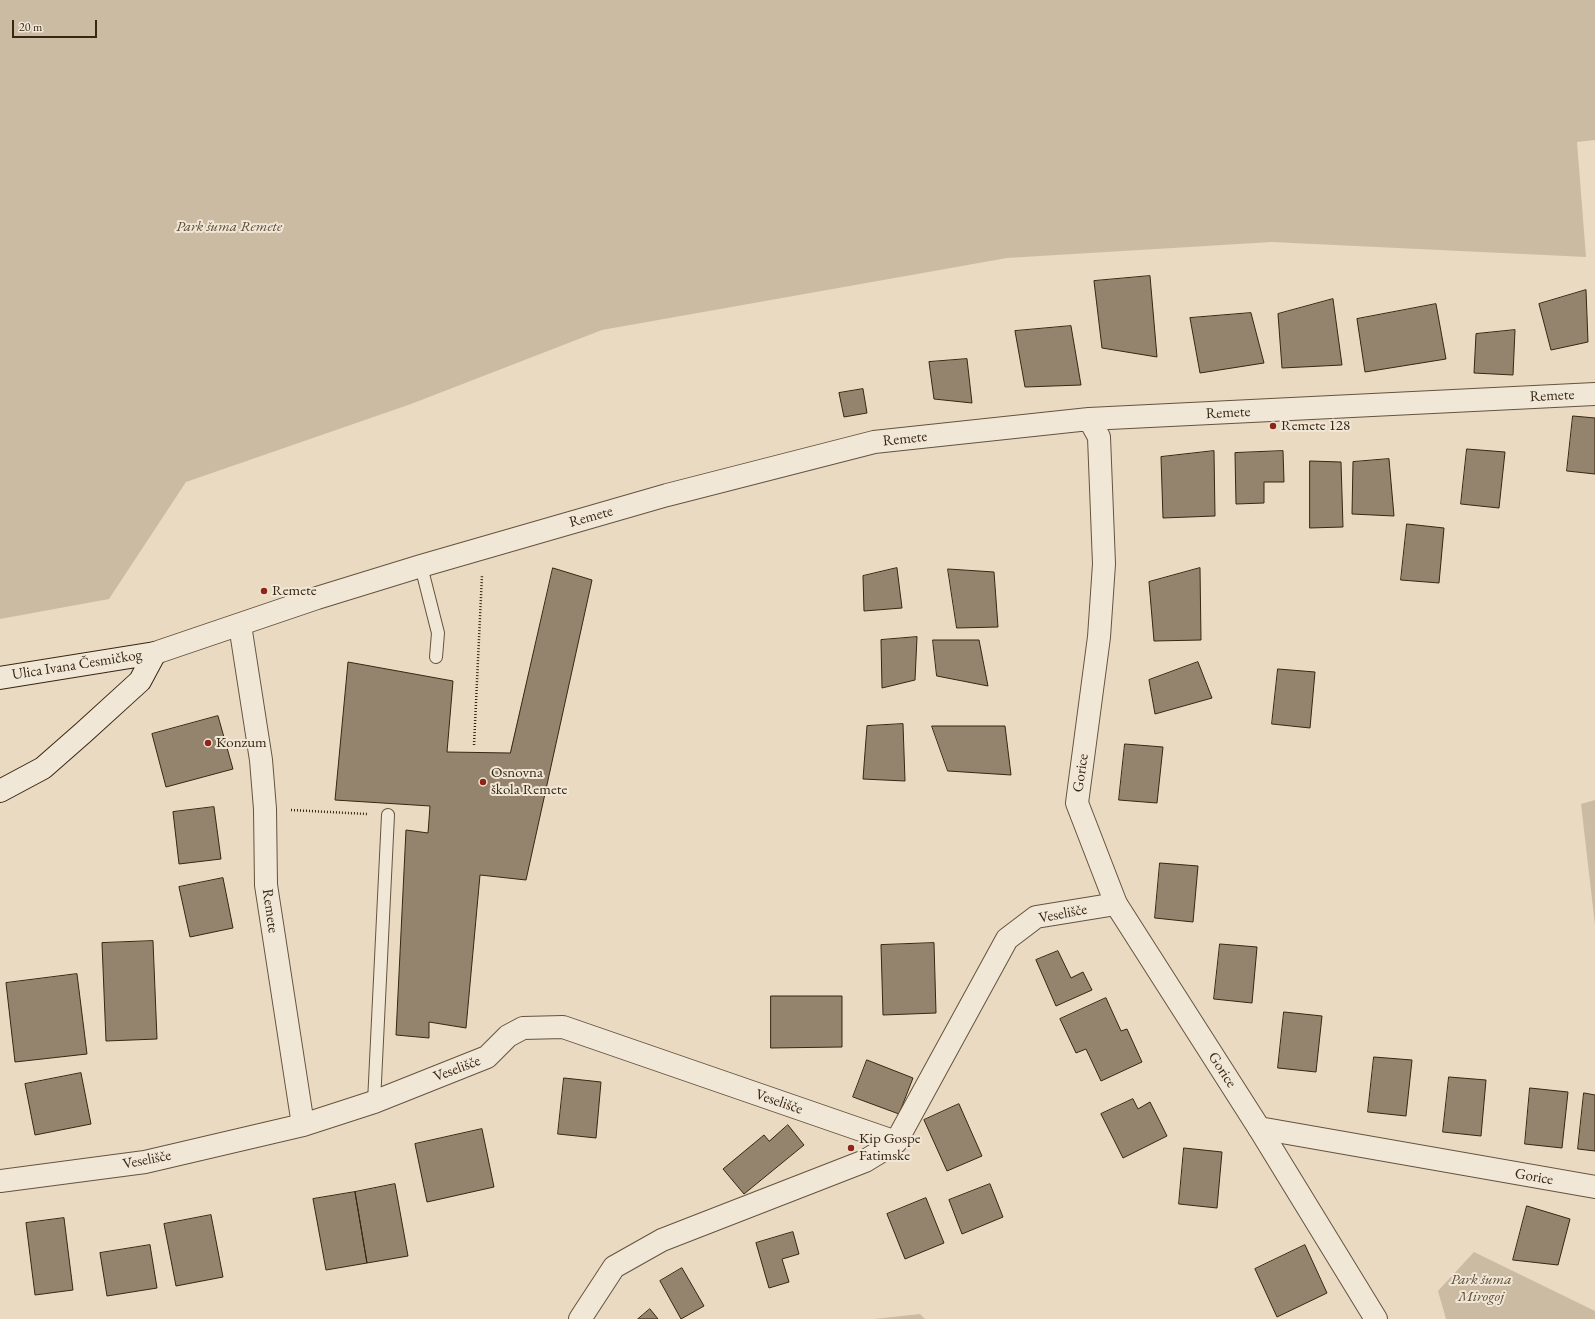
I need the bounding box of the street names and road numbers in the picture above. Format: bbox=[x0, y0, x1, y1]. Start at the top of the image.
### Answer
street label: Remete bbox=[1529, 386, 1575, 406]
street label: Remete bbox=[1205, 403, 1251, 423]
street label: Remete bbox=[882, 428, 928, 450]
street label: Remete bbox=[567, 502, 615, 532]
street label: Ulica Ivana Česmičkog bbox=[11, 646, 143, 684]
street label: Gorice bbox=[1069, 753, 1093, 793]
street label: Remete bbox=[258, 888, 282, 934]
street label: Veselišče bbox=[1037, 901, 1089, 927]
street label: Gorice bbox=[1204, 1049, 1240, 1091]
street label: Veselišče bbox=[431, 1052, 483, 1086]
street label: Veselišče bbox=[753, 1086, 805, 1118]
street label: Veselišče bbox=[121, 1147, 173, 1173]
street label: Gorice bbox=[1513, 1165, 1555, 1189]

